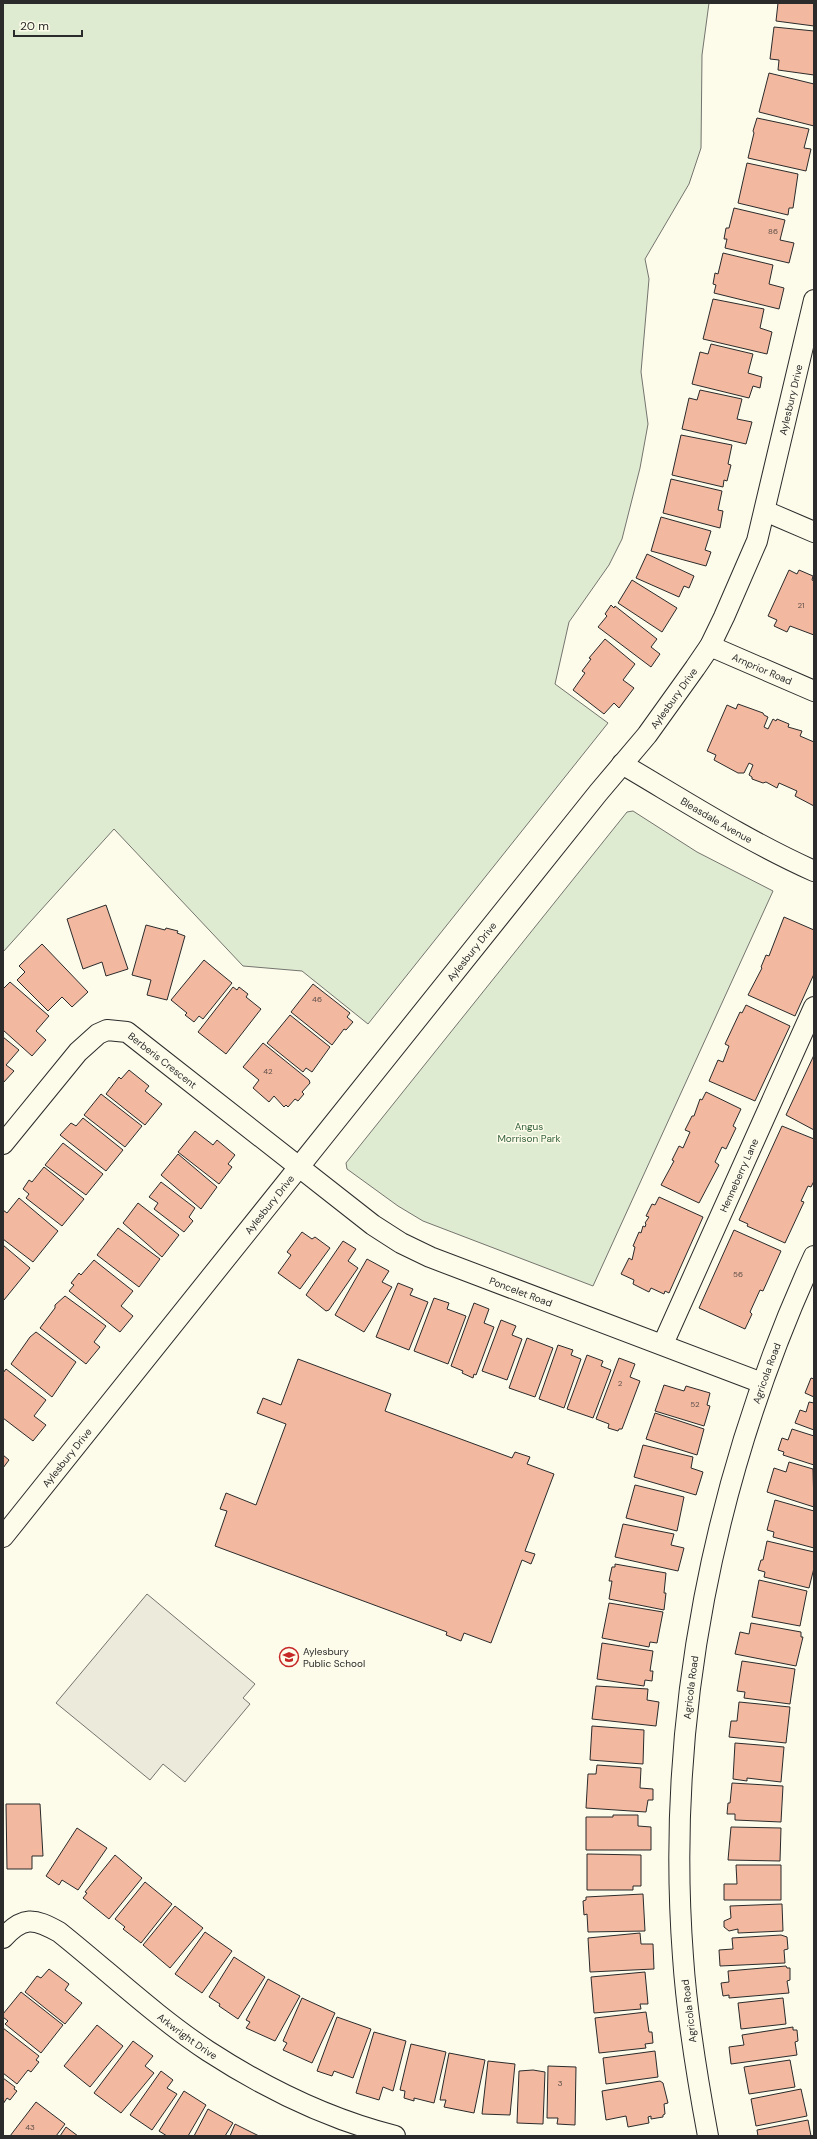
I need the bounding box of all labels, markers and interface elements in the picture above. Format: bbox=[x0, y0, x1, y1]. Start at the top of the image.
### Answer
scale bar bbox=[14, 12, 82, 38]
text: 20 m bbox=[20, 18, 49, 34]
house number: 86 bbox=[768, 226, 778, 236]
street label: Aylesbury Drive bbox=[776, 363, 805, 436]
house number: 21 bbox=[797, 600, 805, 610]
street label: Arnprior Road bbox=[730, 650, 794, 687]
street label: Aylesbury Drive bbox=[647, 665, 700, 731]
street label: Bleasdale Avenue bbox=[678, 794, 755, 846]
street label: Aylesbury Drive bbox=[444, 919, 499, 984]
house number: 46 bbox=[312, 994, 322, 1004]
street label: Berberis Crescent bbox=[126, 1029, 200, 1091]
house number: 42 bbox=[263, 1066, 273, 1076]
park label: Angus Morrison Park bbox=[497, 1120, 561, 1145]
street label: Henneberry Lane bbox=[716, 1136, 761, 1214]
street label: Aylesbury Drive bbox=[241, 1172, 297, 1237]
house number: 56 bbox=[733, 1269, 743, 1279]
street label: Poncelet Road bbox=[488, 1274, 554, 1309]
street label: Agricola Road bbox=[749, 1341, 783, 1405]
house number: 2 bbox=[618, 1378, 623, 1388]
house number: 52 bbox=[690, 1399, 700, 1409]
street label: Aylesbury Drive bbox=[39, 1425, 95, 1490]
place label: Aylesbury Public School bbox=[303, 1645, 365, 1670]
school or university icon: Aylesbury Public School bbox=[278, 1646, 300, 1668]
street label: Agricola Road bbox=[680, 1655, 701, 1720]
street label: Agricola Road bbox=[679, 1979, 699, 2043]
street label: Arkwright Drive bbox=[155, 2010, 220, 2062]
house number: 3 bbox=[558, 2078, 563, 2088]
house number: 43 bbox=[25, 2122, 35, 2132]

